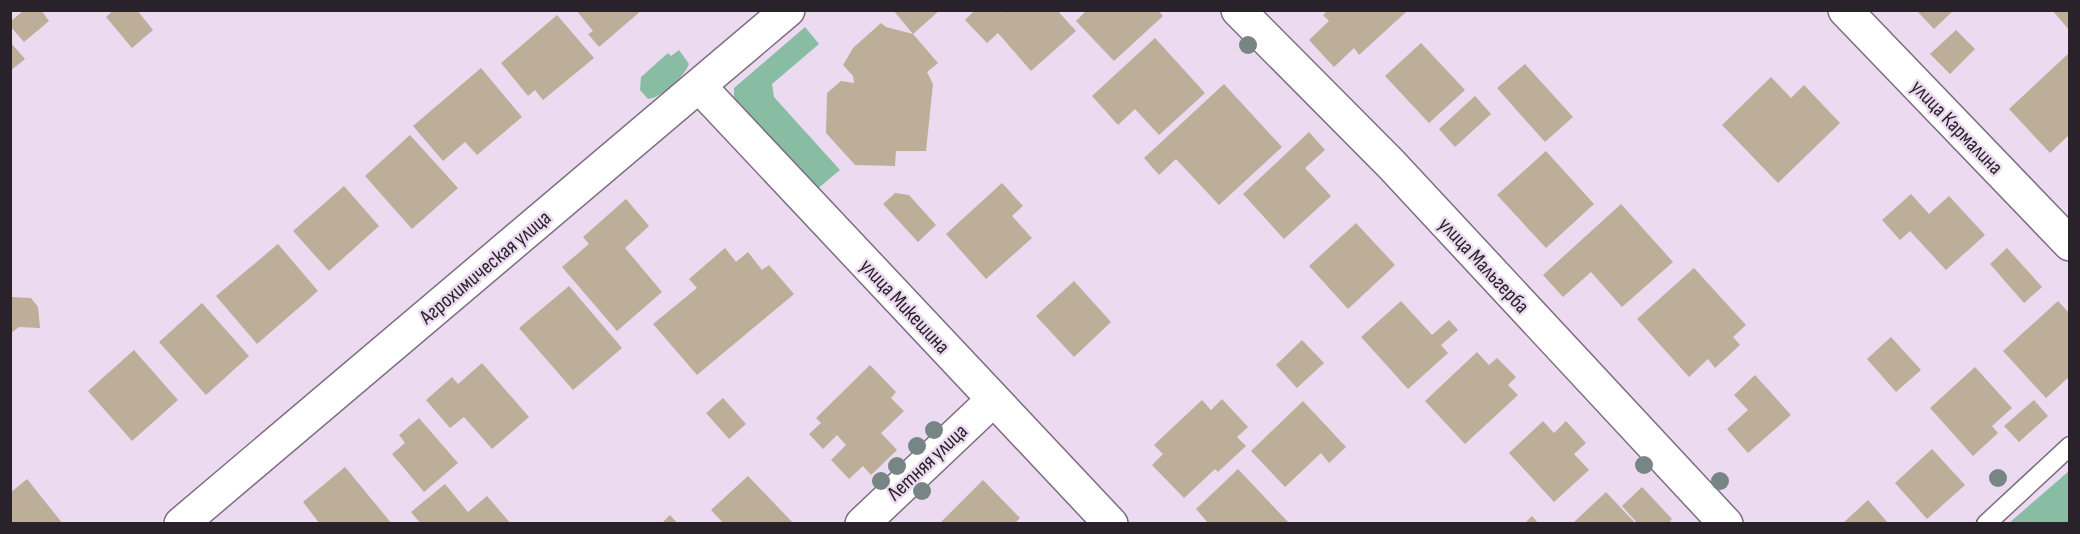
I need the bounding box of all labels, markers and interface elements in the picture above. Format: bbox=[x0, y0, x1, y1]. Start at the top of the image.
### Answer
street label: улица Кармалина bbox=[1905, 75, 2008, 180]
street label: Агрохимическая улица bbox=[414, 205, 556, 330]
street label: улица Мальгерба bbox=[1433, 212, 1534, 318]
street label: улица Микешина bbox=[854, 254, 955, 359]
street label: Летняя улица bbox=[881, 419, 973, 507]

